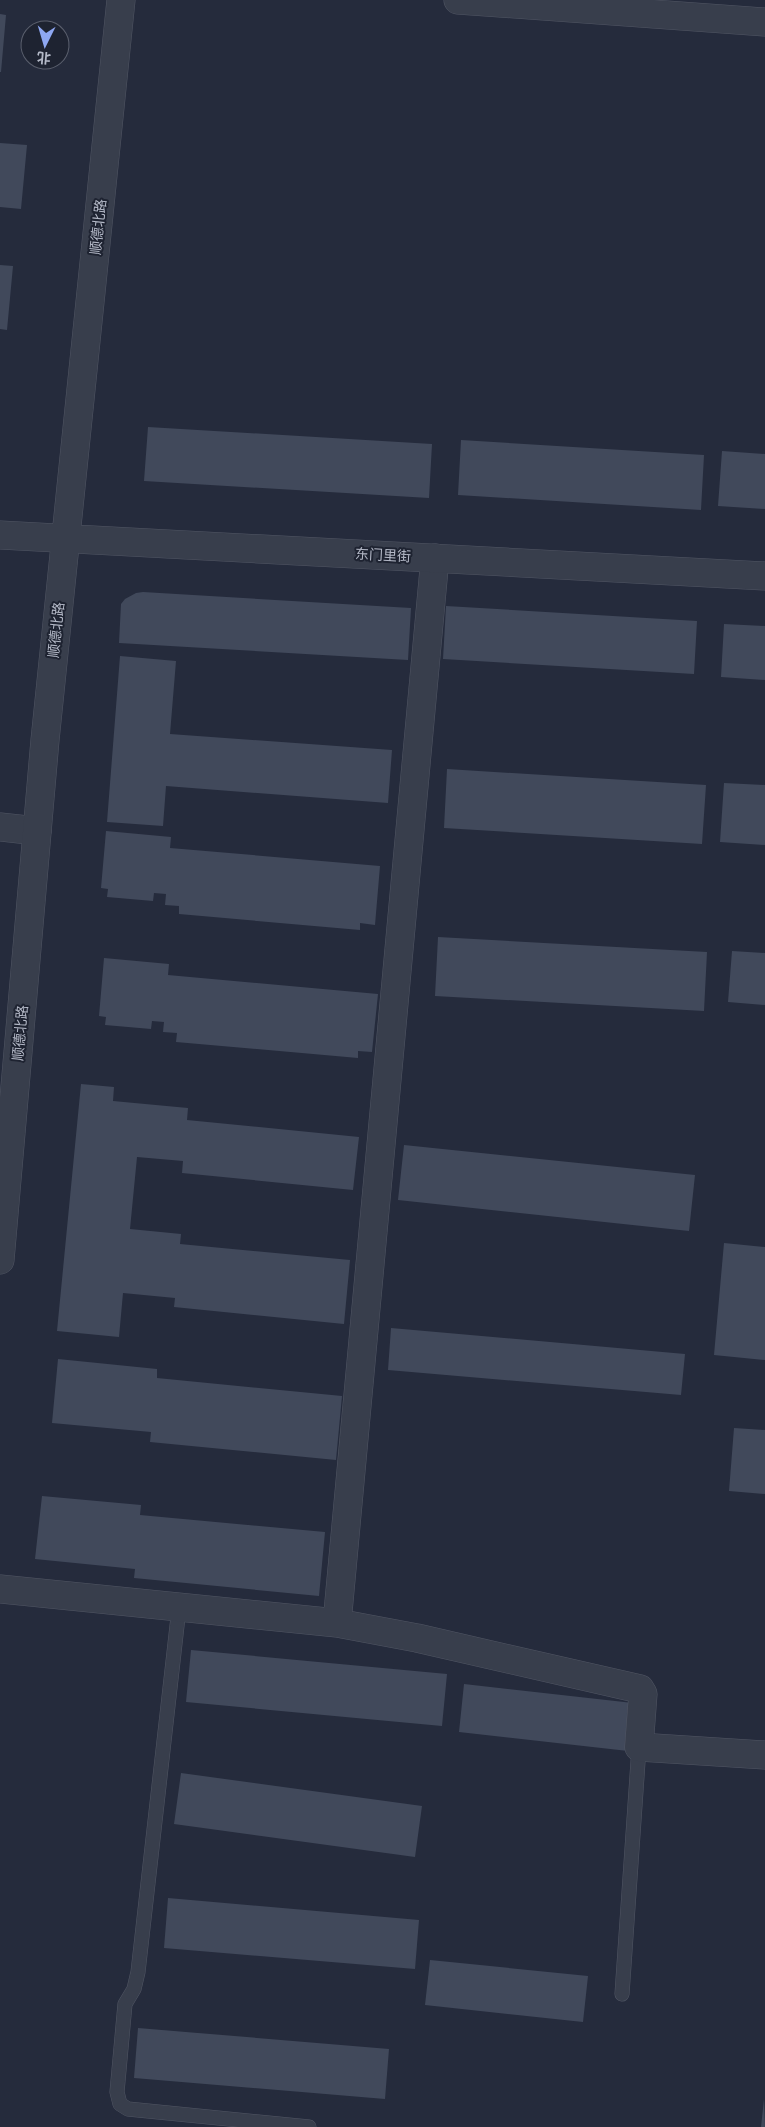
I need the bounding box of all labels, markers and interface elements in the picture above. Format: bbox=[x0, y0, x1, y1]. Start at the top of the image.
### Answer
north arrow bbox=[20, 20, 70, 70]
text: 北 bbox=[36, 48, 52, 67]
street label: 顺德北路 bbox=[87, 198, 110, 256]
street label: 东门里街 bbox=[355, 546, 411, 565]
street label: 顺德北路 bbox=[45, 601, 68, 659]
street label: 顺德北路 bbox=[10, 1004, 31, 1062]

